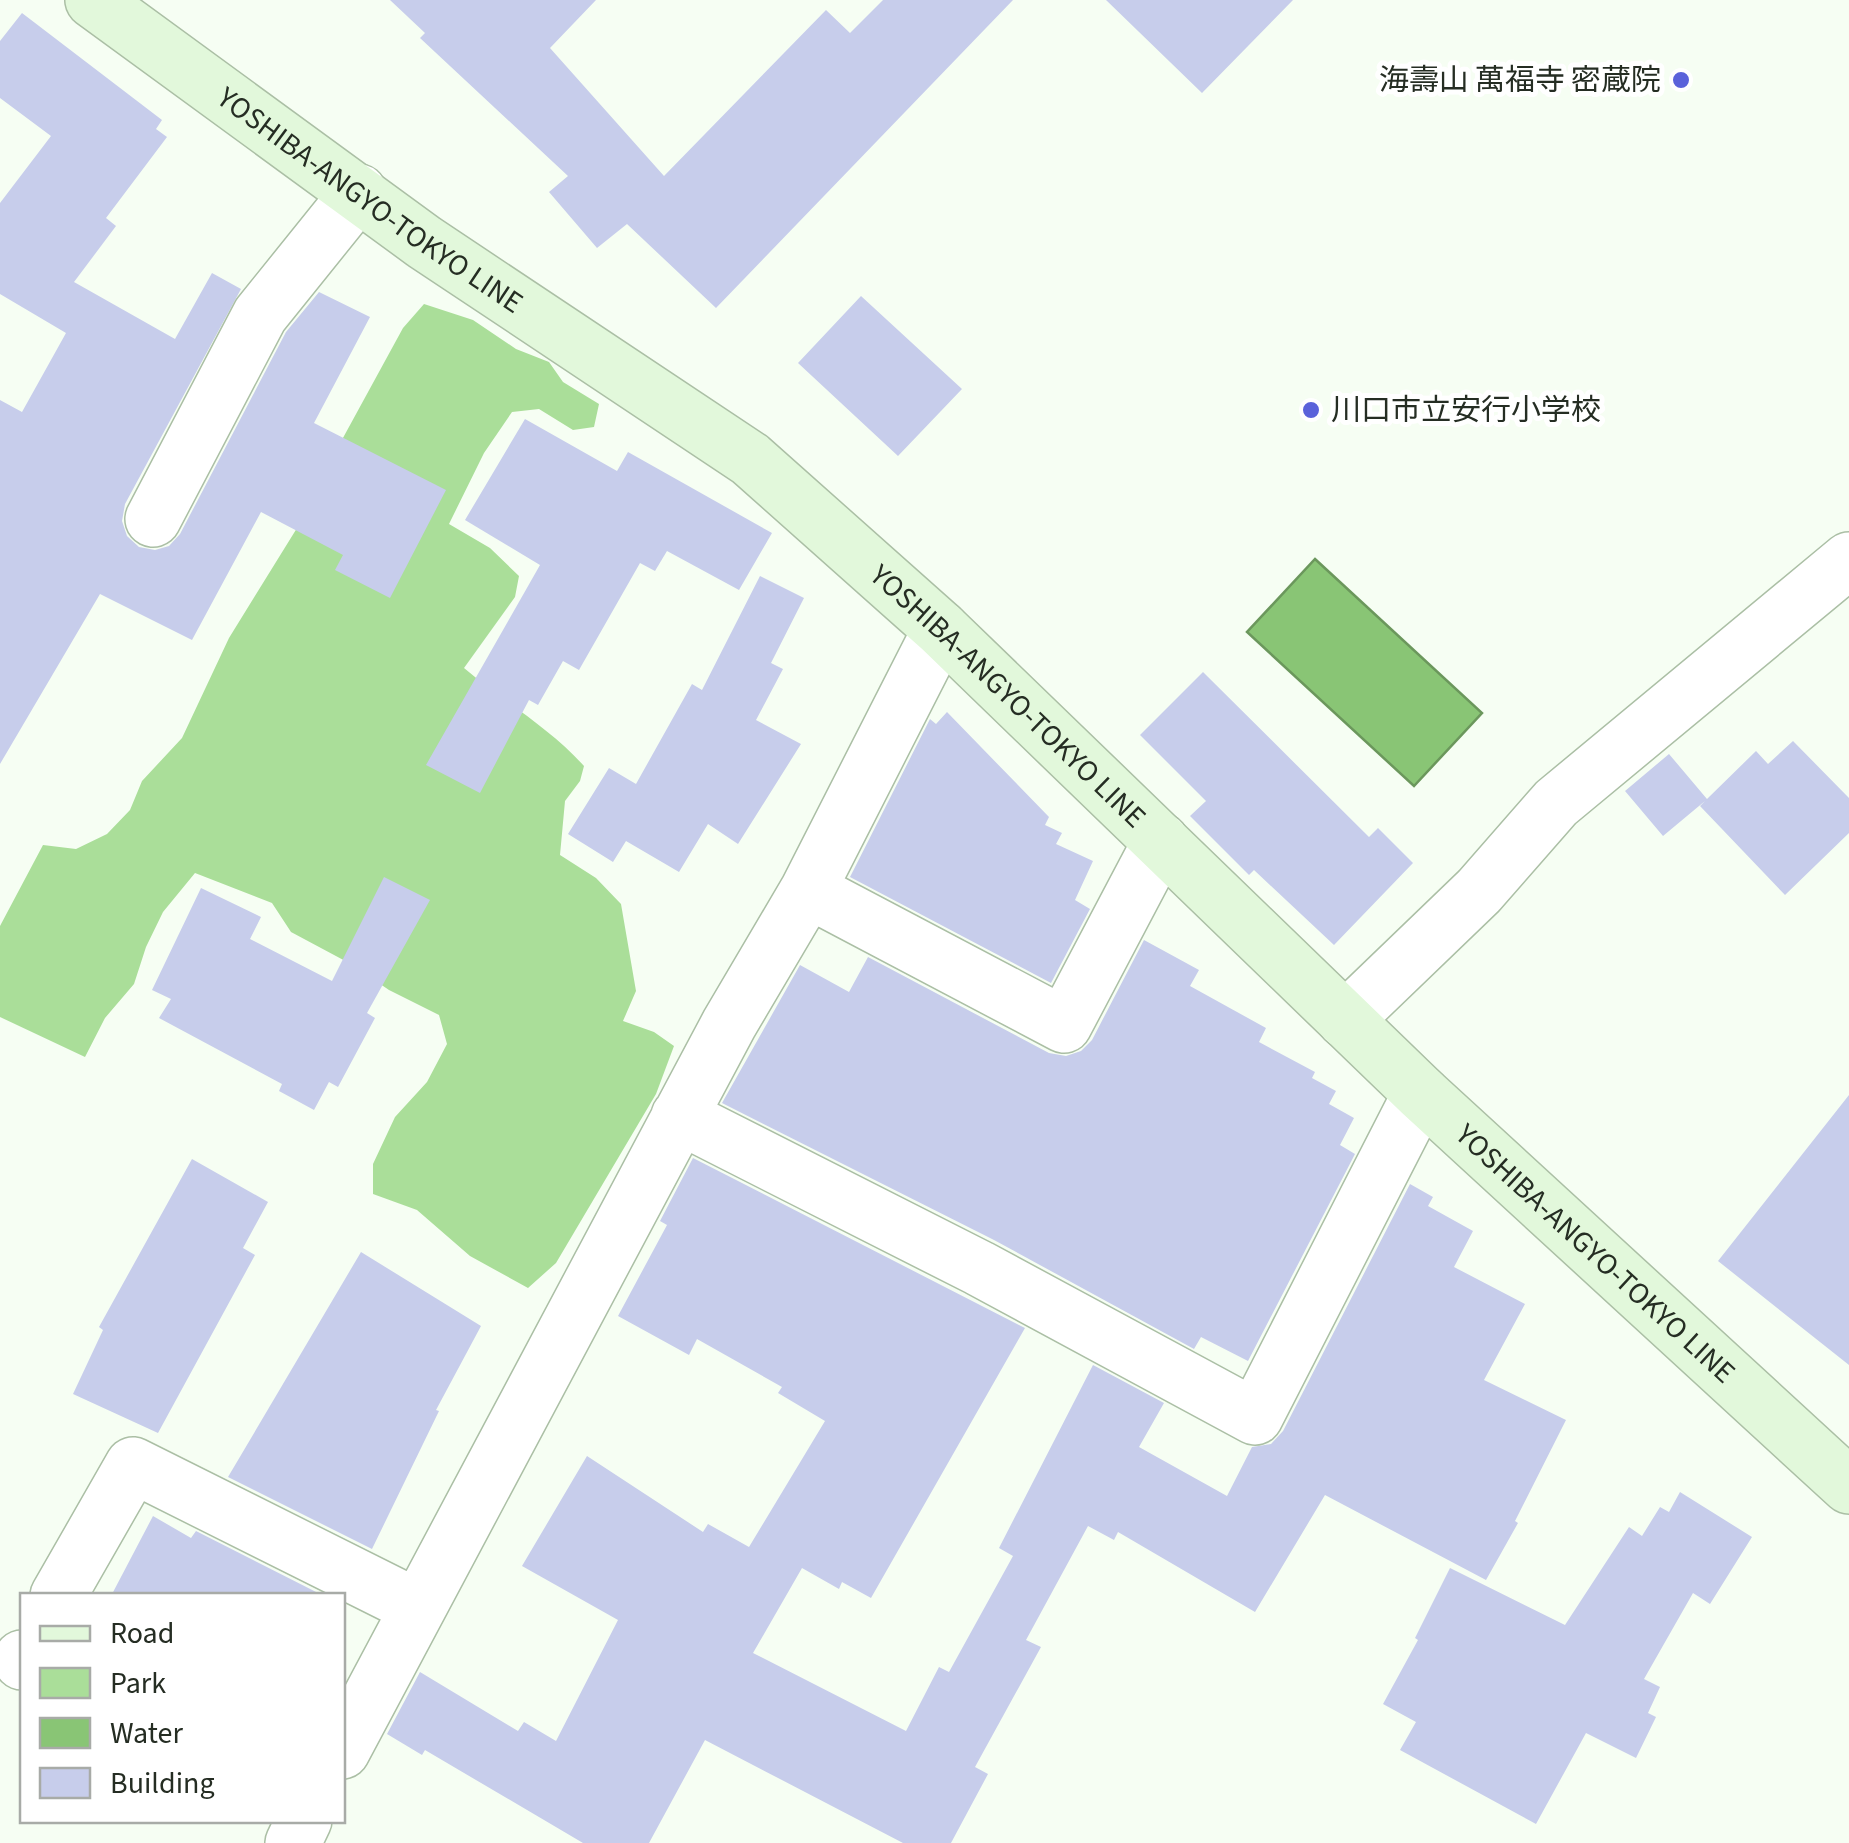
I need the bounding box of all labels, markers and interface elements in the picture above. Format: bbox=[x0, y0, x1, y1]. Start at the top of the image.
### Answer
place label: 海壽山 萬福寺 密蔵院 bbox=[1379, 59, 1661, 102]
marker: 海壽山 萬福寺 密蔵院 bbox=[1670, 69, 1692, 91]
street label: YOSHIBA-ANGYO-TOKYO LINE bbox=[207, 76, 531, 324]
place label: 川口市立安行小学校 bbox=[1331, 389, 1601, 432]
marker: 川口市立安行小学校 bbox=[1300, 399, 1322, 421]
street label: YOSHIBA-ANGYO-TOKYO LINE bbox=[860, 554, 1155, 838]
street label: YOSHIBA-ANGYO-TOKYO LINE bbox=[1445, 1113, 1745, 1393]
legend bbox=[20, 1593, 345, 1823]
text: Road bbox=[110, 1612, 174, 1655]
text: Park bbox=[110, 1662, 166, 1705]
text: Water bbox=[110, 1712, 183, 1755]
text: Building bbox=[110, 1762, 215, 1805]

